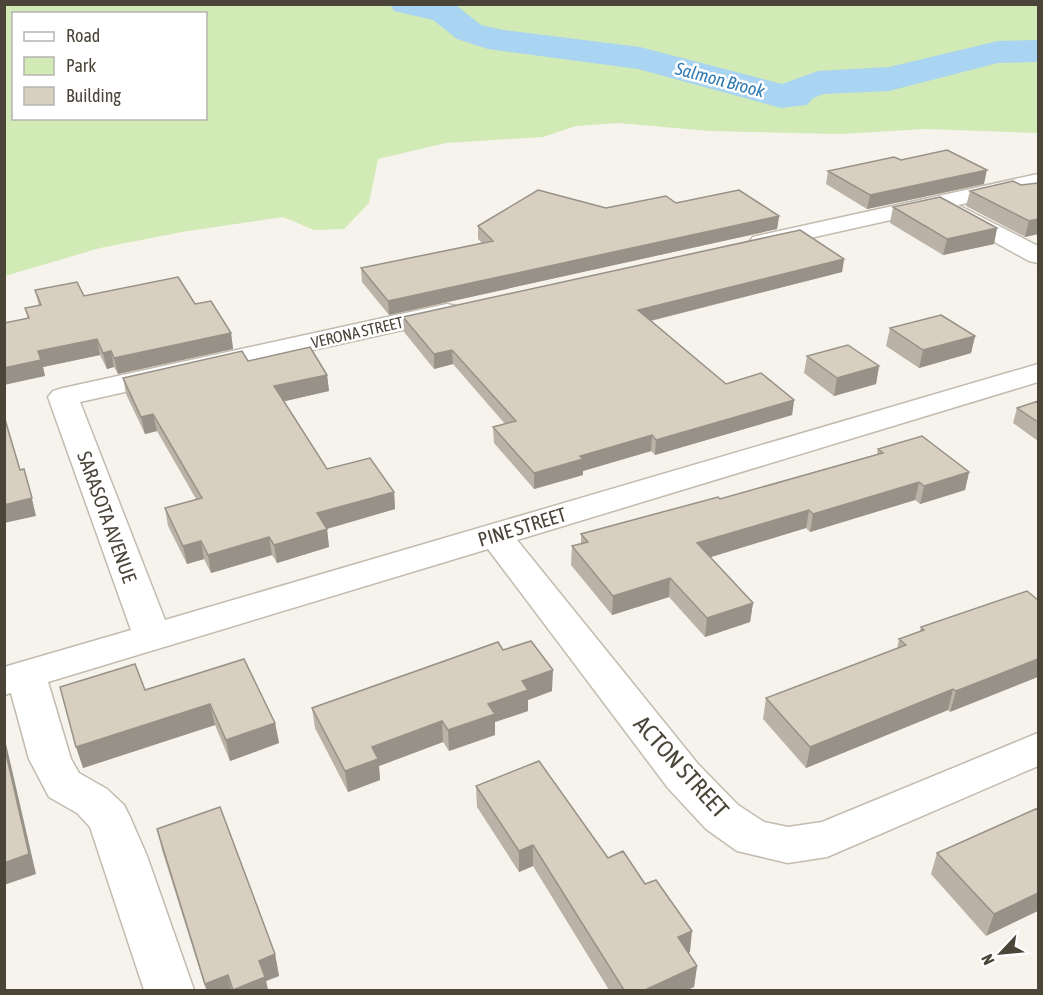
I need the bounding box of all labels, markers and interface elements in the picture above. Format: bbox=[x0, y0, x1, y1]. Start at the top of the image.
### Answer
legend bbox=[12, 12, 207, 120]
text: Road bbox=[66, 25, 100, 46]
text: Park bbox=[66, 55, 96, 76]
water label: Salmon Brook bbox=[672, 57, 768, 102]
text: Building bbox=[66, 85, 121, 106]
street label: VERONA STREET bbox=[309, 313, 405, 351]
street label: SARASOTA AVENUE bbox=[73, 448, 142, 586]
street label: PINE STREET bbox=[475, 502, 569, 551]
street label: ACTON STREET bbox=[629, 710, 734, 823]
north arrow bbox=[971, 923, 1031, 983]
text: N bbox=[977, 951, 998, 968]

